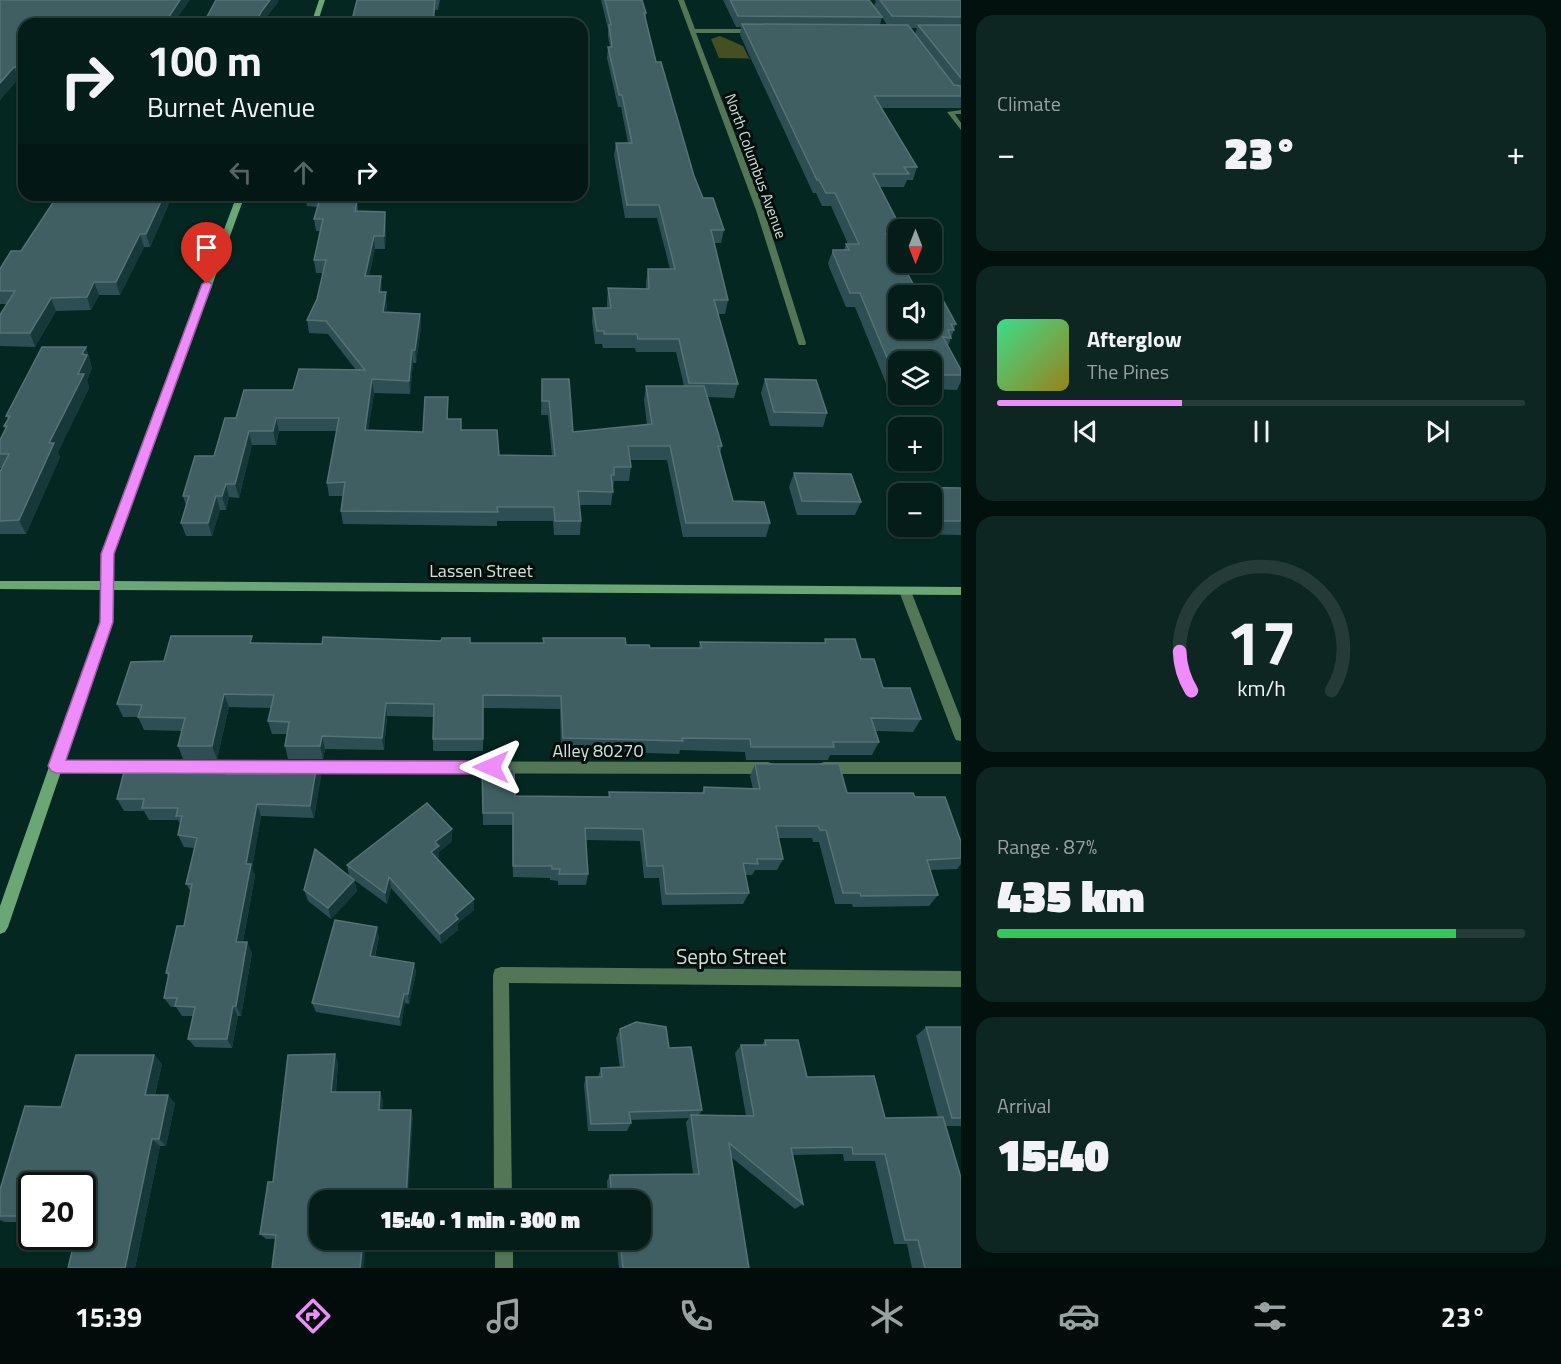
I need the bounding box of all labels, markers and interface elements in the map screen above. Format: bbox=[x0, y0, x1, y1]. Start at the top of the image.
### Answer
text: 100 m bbox=[147, 28, 262, 92]
icon: right bbox=[48, 42, 126, 120]
text: Burnet Avenue bbox=[147, 86, 315, 127]
text: Climate bbox=[997, 88, 1061, 119]
street label: North Columbus Avenue bbox=[719, 90, 793, 242]
text: 23° bbox=[1224, 118, 1298, 186]
text: − bbox=[997, 128, 1015, 178]
text: + bbox=[1507, 128, 1525, 178]
icon: left bbox=[224, 156, 257, 189]
icon: ahead bbox=[287, 156, 320, 189]
icon: right bbox=[350, 156, 383, 189]
north arrow bbox=[888, 219, 942, 273]
map controls bbox=[888, 219, 942, 537]
pin bbox=[181, 222, 232, 284]
icon: arrive bbox=[190, 231, 223, 264]
button: sound bbox=[888, 285, 942, 339]
text: Afterglow bbox=[1087, 322, 1182, 356]
button: layers bbox=[888, 351, 942, 405]
text: The Pines bbox=[1087, 356, 1169, 387]
icon: previous bbox=[1069, 415, 1102, 448]
icon: pause bbox=[1245, 415, 1278, 448]
icon: next bbox=[1421, 415, 1454, 448]
button: + bbox=[888, 417, 942, 471]
button: − bbox=[888, 483, 942, 537]
street label: Lassen Street bbox=[429, 557, 533, 584]
text: 17 bbox=[1226, 594, 1296, 689]
text: km/h bbox=[1237, 672, 1285, 704]
position arrow bbox=[459, 735, 523, 799]
street label: Alley 80270 bbox=[552, 737, 644, 764]
text: Range · 87% bbox=[997, 831, 1097, 862]
text: 435 km bbox=[997, 861, 1145, 929]
street label: Septo Street bbox=[676, 940, 787, 972]
text: Arrival bbox=[997, 1090, 1051, 1121]
text: 15:40 bbox=[997, 1120, 1109, 1188]
speed limit sign: 20 bbox=[18, 1172, 96, 1250]
text: 15:40 · 1 min · 300 m bbox=[380, 1203, 580, 1237]
icon: directions bbox=[292, 1295, 334, 1337]
icon: music bbox=[483, 1295, 525, 1337]
icon: phone bbox=[675, 1295, 717, 1337]
icon: climate bbox=[866, 1295, 908, 1337]
icon: car bbox=[1058, 1295, 1100, 1337]
icon: filters bbox=[1249, 1295, 1291, 1337]
text: 15:39 bbox=[75, 1296, 142, 1337]
text: 23° bbox=[1441, 1296, 1486, 1337]

